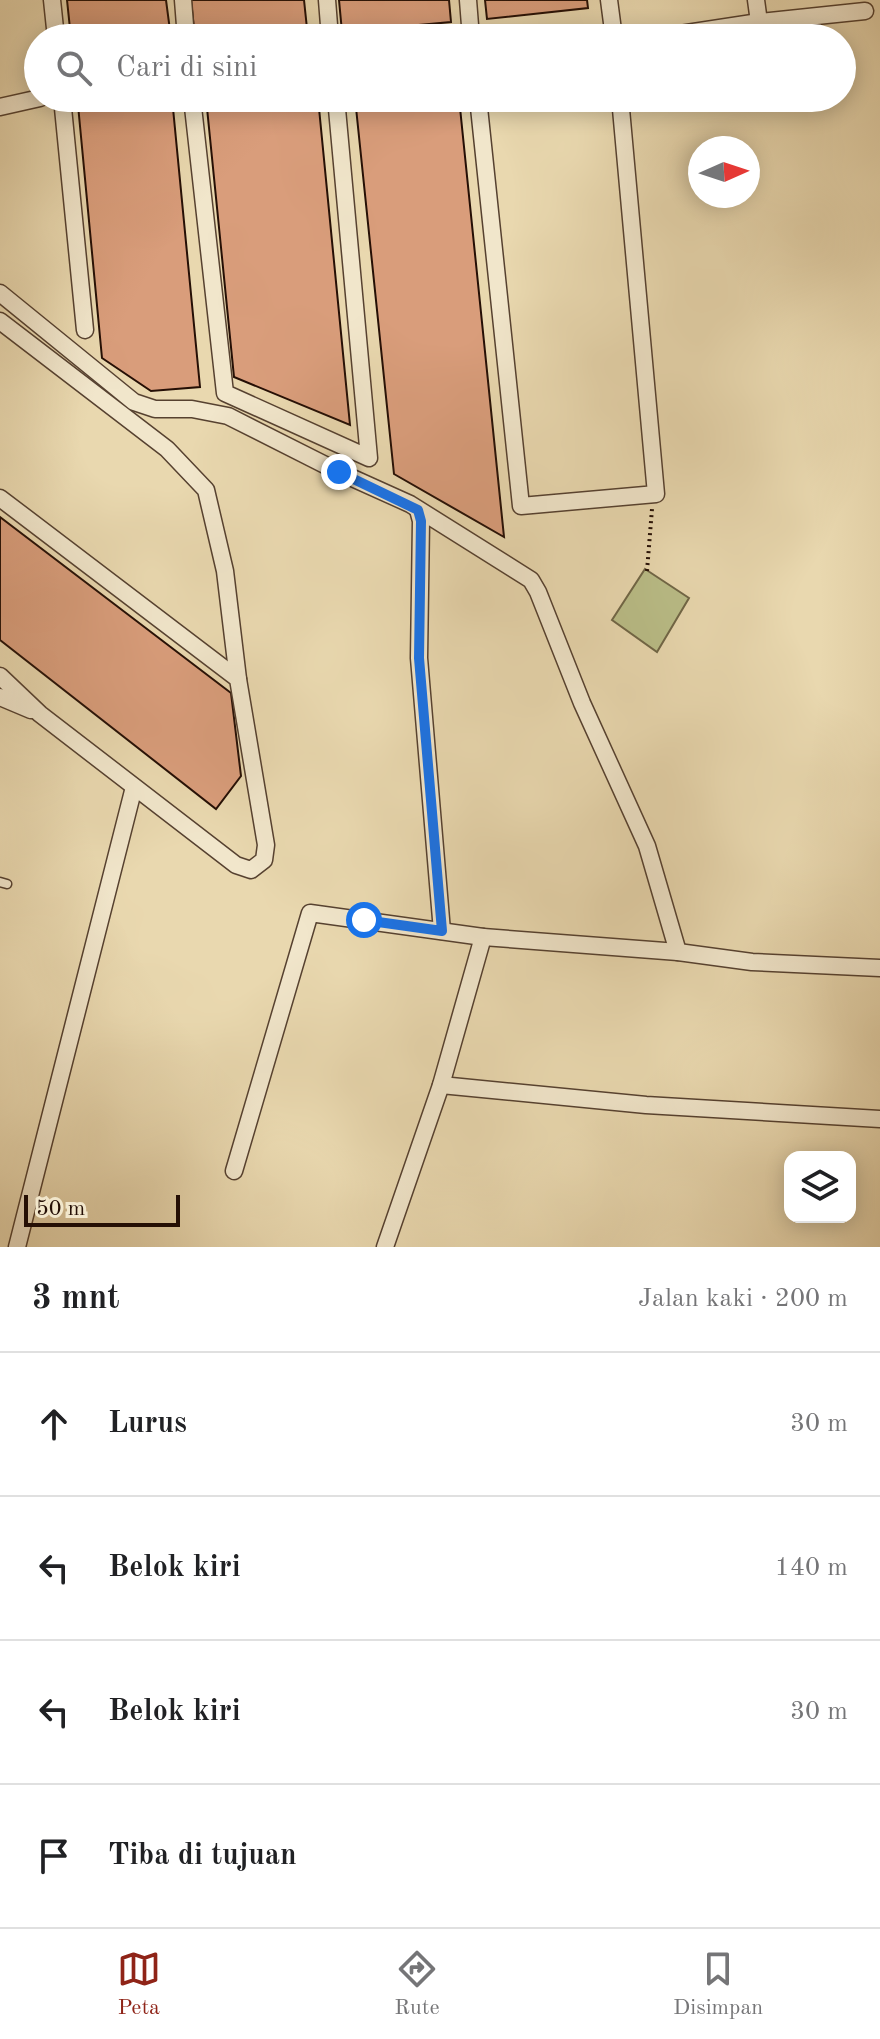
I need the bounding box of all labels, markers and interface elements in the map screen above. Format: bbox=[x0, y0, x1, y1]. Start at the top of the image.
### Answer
search box bbox=[24, 24, 856, 112]
icon: search bbox=[52, 46, 96, 90]
text: Cari di sini bbox=[116, 53, 257, 83]
north arrow bbox=[688, 136, 760, 208]
route end bbox=[321, 454, 357, 490]
route start bbox=[346, 902, 382, 938]
map controls bbox=[784, 1151, 856, 1223]
button: layers bbox=[784, 1151, 856, 1223]
scale bar bbox=[24, 1191, 180, 1227]
text: 50 m bbox=[36, 1198, 85, 1220]
text: 3 mnt bbox=[32, 1282, 120, 1316]
text: Jalan kaki · 200 m bbox=[638, 1286, 848, 1312]
icon: ahead bbox=[32, 1402, 76, 1446]
text: Lurus bbox=[108, 1409, 187, 1439]
text: 30 m bbox=[790, 1411, 848, 1437]
icon: left bbox=[32, 1546, 76, 1590]
text: Belok kiri bbox=[108, 1553, 241, 1583]
text: 140 m bbox=[775, 1555, 848, 1581]
icon: left bbox=[32, 1690, 76, 1734]
text: Belok kiri bbox=[108, 1697, 241, 1727]
text: 30 m bbox=[790, 1699, 848, 1725]
icon: arrive bbox=[32, 1834, 76, 1878]
text: Tiba di tujuan bbox=[108, 1841, 297, 1871]
tab: Peta bbox=[117, 1947, 161, 2022]
tab: Rute bbox=[394, 1947, 440, 2022]
tab: Disimpan bbox=[673, 1947, 763, 2022]

